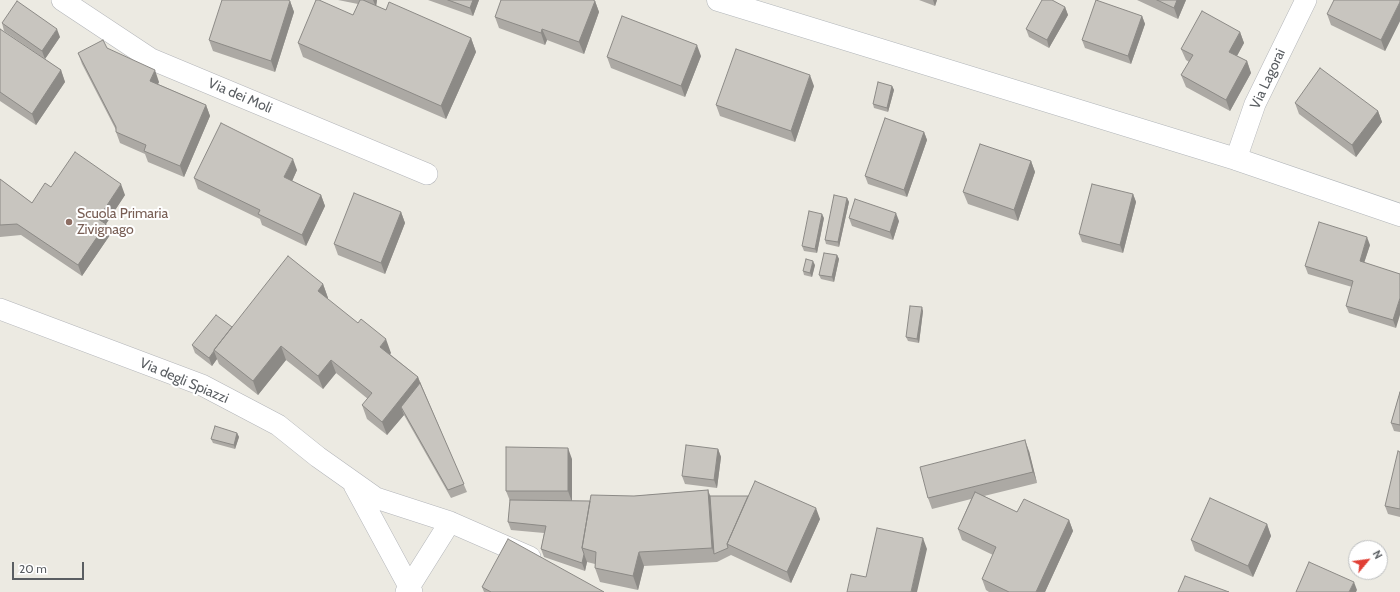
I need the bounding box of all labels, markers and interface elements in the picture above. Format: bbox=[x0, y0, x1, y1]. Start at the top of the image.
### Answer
street label: Via Lagorai bbox=[1247, 46, 1289, 112]
street label: Via dei Moli bbox=[205, 75, 275, 117]
place label: Scuola Primaria Zivignago bbox=[77, 206, 168, 238]
marker: Scuola Primaria Zivignago bbox=[64, 217, 74, 227]
street label: Via degli Spiazzi bbox=[137, 355, 231, 407]
north arrow bbox=[1348, 540, 1388, 580]
text: N bbox=[1370, 548, 1386, 561]
scale bar bbox=[14, 554, 86, 580]
text: 20 m bbox=[19, 561, 47, 576]

